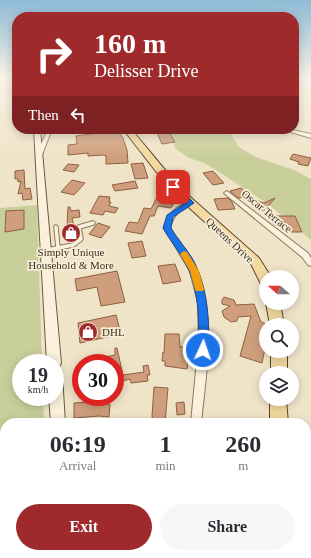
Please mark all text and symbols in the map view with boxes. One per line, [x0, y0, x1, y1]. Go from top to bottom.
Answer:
icon: right [28, 28, 80, 80]
text: 160 m [94, 28, 166, 59]
text: Delisser Drive [94, 61, 198, 81]
icon: left [67, 104, 89, 126]
text: Then [28, 107, 59, 123]
pin [156, 170, 190, 204]
icon: arrive [162, 176, 184, 198]
street label: Oscar Terrace [240, 187, 295, 235]
street label: Queens Drive [204, 215, 256, 265]
shop icon: Simply Unique Household & More [60, 222, 82, 244]
place label: Simply Unique Household & More [28, 246, 114, 271]
north arrow [259, 270, 299, 310]
map controls [259, 270, 299, 406]
button: search [259, 318, 299, 358]
shop icon: DHL [77, 321, 99, 343]
place label: DHL [102, 326, 125, 338]
position arrow [182, 329, 224, 371]
speed limit sign: 30 [72, 354, 124, 406]
text: 19 [28, 364, 48, 386]
button: layers [259, 366, 299, 406]
text: km/h [28, 384, 48, 395]
text: 06:19 [50, 431, 106, 457]
text: 1 [159, 431, 171, 457]
text: 260 [225, 431, 261, 457]
text: Arrival [59, 458, 96, 473]
text: min [155, 458, 176, 473]
text: m [238, 458, 248, 473]
button: Exit [16, 504, 152, 550]
button: Share [160, 504, 295, 550]

